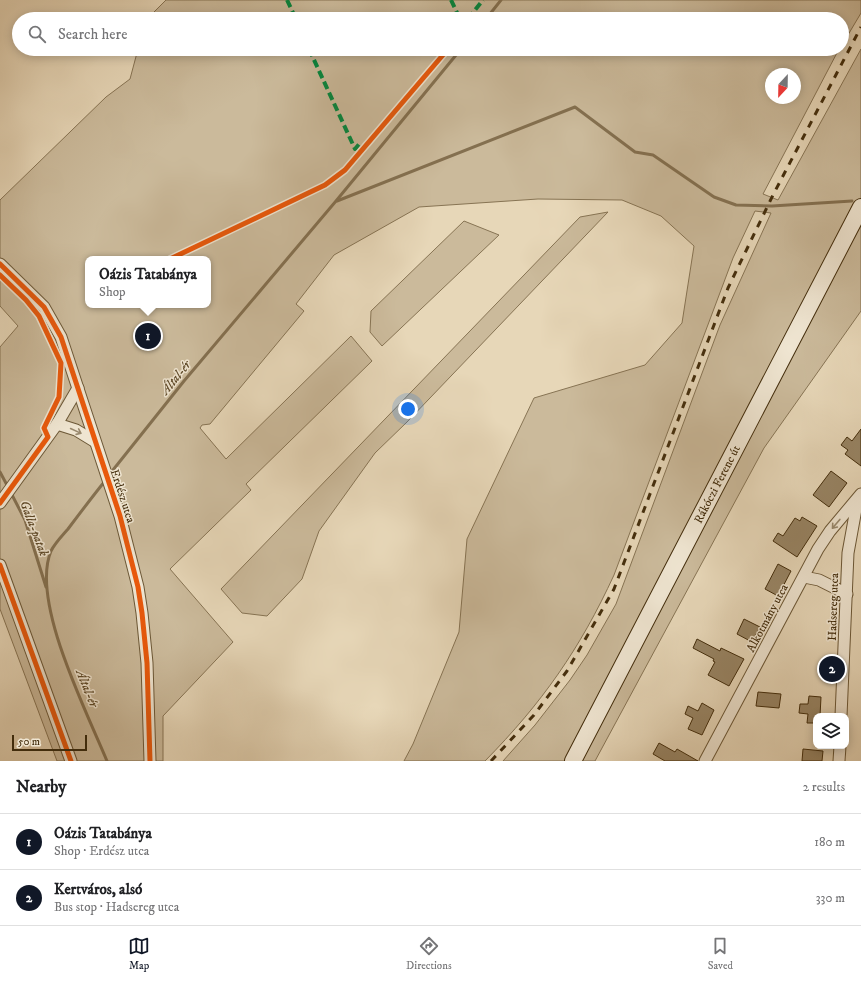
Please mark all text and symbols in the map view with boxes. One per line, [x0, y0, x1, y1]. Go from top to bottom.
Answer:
search box [12, 12, 849, 56]
icon: search [26, 23, 48, 45]
text: Search here [58, 25, 127, 44]
north arrow [765, 68, 801, 104]
popup [85, 256, 211, 308]
text: Oázis Tatabánya [99, 265, 197, 284]
text: Shop [99, 284, 126, 300]
pin: 1 [135, 321, 161, 351]
water label: Által-ér [156, 356, 195, 399]
your location [398, 399, 418, 419]
one-way arrow [70, 428, 82, 435]
street label: Rákóczi Ferenc út [691, 443, 744, 526]
street label: Erdész utca [107, 467, 139, 526]
water label: Galla-patak [16, 498, 52, 559]
one-way arrow [832, 518, 840, 529]
street label: Hadsereg utca [825, 572, 842, 641]
street label: Alkotmány utca [743, 581, 792, 655]
pin: 2 [819, 654, 845, 684]
water label: Által-ér [72, 665, 102, 711]
map controls [813, 713, 849, 749]
button: layers [813, 713, 849, 749]
scale bar [12, 733, 87, 752]
text: 50 m [18, 735, 40, 749]
text: Nearby [16, 776, 66, 798]
text: 2 results [803, 779, 845, 795]
text: Oázis Tatabánya [54, 824, 152, 843]
text: 1 [27, 834, 31, 850]
text: 180 m [814, 834, 845, 850]
text: Shop · Erdész utca [54, 843, 149, 859]
text: Kertváros, alsó [54, 880, 142, 899]
text: 2 [26, 890, 32, 906]
text: 330 m [816, 890, 845, 906]
text: Bus stop · Hadsereg utca [54, 899, 179, 915]
tab: Map [128, 935, 150, 973]
tab: Directions [406, 935, 452, 973]
tab: Saved [708, 935, 733, 973]

